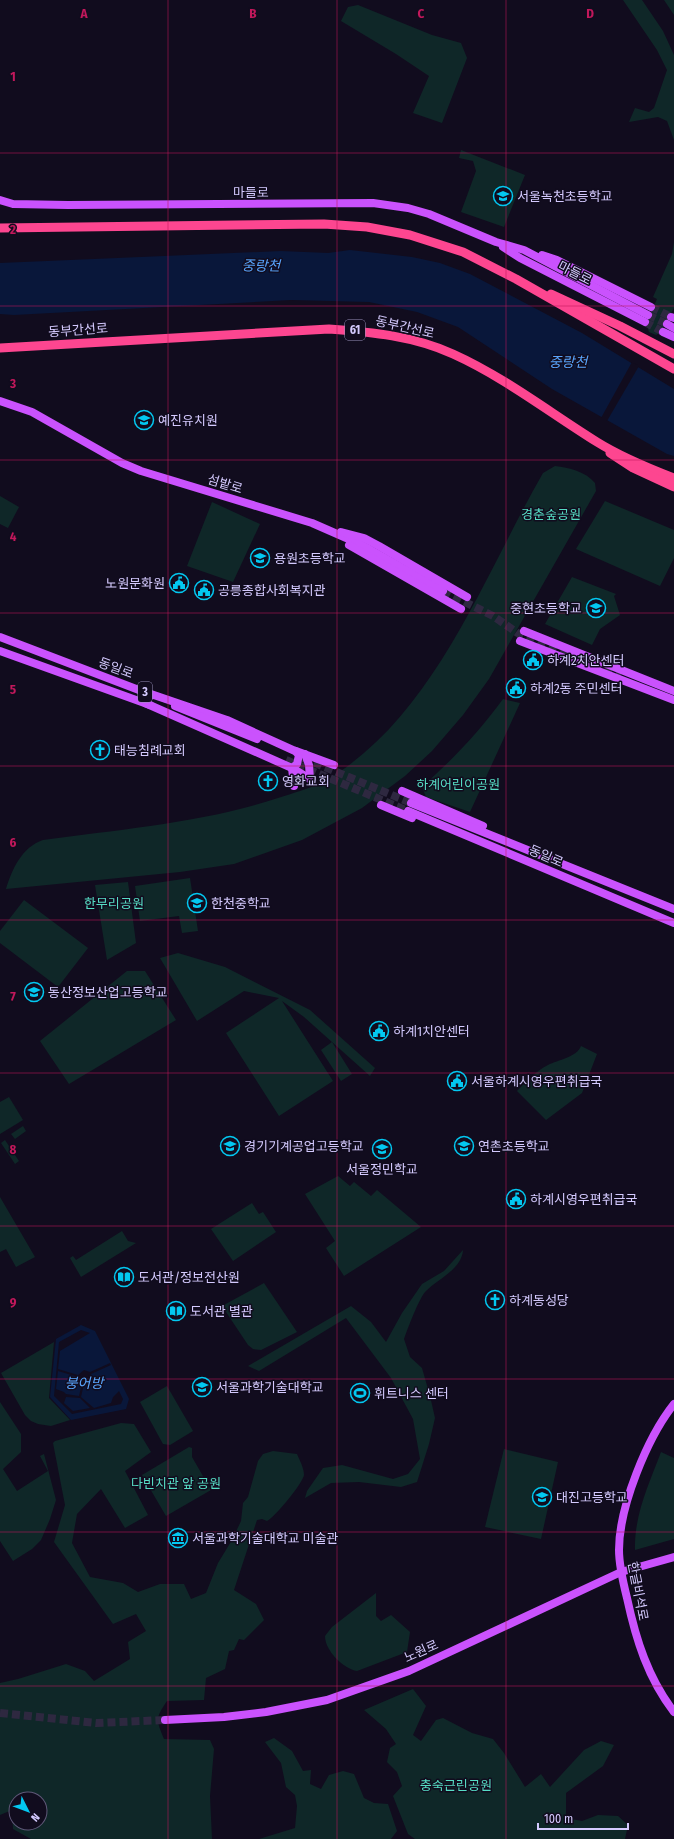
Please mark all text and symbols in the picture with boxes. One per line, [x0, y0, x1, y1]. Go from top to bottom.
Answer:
text: A [79, 6, 88, 21]
text: B [249, 6, 257, 21]
text: C [418, 6, 425, 21]
text: D [586, 6, 594, 21]
text: 1 [10, 69, 16, 84]
street label: 마들로 [233, 185, 269, 200]
school or university icon: 서울녹천초등학교 [492, 185, 514, 207]
place label: 서울녹천초등학교 [517, 189, 613, 204]
text: 2 [9, 222, 16, 237]
water label: 중랑천 [242, 257, 282, 275]
street label: 마들로 [556, 258, 594, 288]
street label: 동부간선로 [374, 313, 436, 341]
street label: 동부간선로 [48, 320, 108, 340]
road number: 61 [345, 320, 365, 340]
water label: 중랑천 [549, 354, 588, 371]
text: 3 [9, 376, 16, 391]
school or university icon: 예진유치원 [133, 409, 155, 431]
place label: 예진유치원 [158, 413, 218, 428]
street label: 섬밭로 [206, 472, 244, 496]
park label: 경춘숲공원 [521, 507, 581, 522]
text: 4 [10, 529, 17, 544]
school or university icon: 용원초등학교 [249, 547, 271, 569]
place label: 용원초등학교 [274, 551, 346, 566]
public building icon: 노원문화원 [168, 572, 190, 594]
place label: 노원문화원 [105, 576, 165, 591]
public building icon: 공릉종합사회복지관 [193, 579, 215, 601]
place label: 공릉종합사회복지관 [218, 583, 326, 598]
school or university icon: 중현초등학교 [585, 597, 607, 619]
place label: 중현초등학교 [510, 601, 582, 616]
public building icon: 하계2치안센터 [522, 649, 544, 671]
place label: 하계2치안센터 [547, 653, 625, 668]
street label: 동일로 [97, 655, 135, 681]
public building icon: 하계2동 주민센터 [505, 677, 527, 699]
place label: 하계2동 주민센터 [530, 681, 623, 696]
text: 5 [10, 682, 16, 697]
road number: 3 [138, 682, 152, 702]
church icon: 태능침례교회 [89, 739, 111, 761]
place label: 태능침례교회 [114, 743, 186, 758]
church icon: 영화교회 [257, 770, 279, 792]
place label: 영화교회 [282, 774, 330, 789]
park label: 하계어린이공원 [416, 777, 500, 792]
text: 6 [10, 835, 17, 850]
street label: 동일로 [527, 842, 565, 870]
school or university icon: 한천중학교 [186, 892, 208, 914]
park label: 한무리공원 [84, 896, 144, 911]
place label: 한천중학교 [211, 896, 271, 911]
school or university icon: 동산정보산업고등학교 [23, 981, 45, 1003]
place label: 동산정보산업고등학교 [48, 985, 168, 1000]
text: 7 [10, 989, 16, 1004]
public building icon: 하계1치안센터 [368, 1020, 390, 1042]
place label: 하계1치안센터 [393, 1024, 470, 1039]
public building icon: 서울하계시영우편취급국 [446, 1070, 468, 1092]
place label: 서울하계시영우편취급국 [471, 1074, 603, 1089]
school or university icon: 경기기계공업고등학교 [219, 1135, 241, 1157]
school or university icon: 연촌초등학교 [453, 1135, 475, 1157]
school or university icon: 서울정민학교 [371, 1138, 393, 1160]
place label: 경기기계공업고등학교 [244, 1139, 364, 1154]
place label: 연촌초등학교 [478, 1139, 550, 1154]
text: 8 [10, 1142, 17, 1157]
place label: 서울정민학교 [346, 1162, 418, 1177]
public building icon: 하계시영우편취급국 [505, 1188, 527, 1210]
place label: 하계시영우편취급국 [530, 1192, 638, 1207]
library icon: 도서관/정보전산원 [113, 1266, 135, 1288]
place label: 도서관/정보전산원 [138, 1270, 240, 1285]
church icon: 하계동성당 [484, 1289, 506, 1311]
place label: 하계동성당 [509, 1293, 569, 1308]
text: 9 [10, 1295, 17, 1310]
library icon: 도서관 별관 [165, 1300, 187, 1322]
place label: 도서관 별관 [190, 1304, 253, 1319]
water label: 붕어방 [65, 1375, 105, 1392]
school or university icon: 서울과학기술대학교 [191, 1376, 213, 1398]
place label: 서울과학기술대학교 [216, 1380, 324, 1395]
sports icon: 휘트니스 센터 [349, 1382, 371, 1404]
place label: 휘트니스 센터 [374, 1386, 449, 1401]
park label: 다빈치관 앞 공원 [131, 1476, 221, 1491]
school or university icon: 대진고등학교 [531, 1486, 553, 1508]
place label: 대진고등학교 [556, 1490, 628, 1505]
museum icon: 서울과학기술대학교 미술관 [167, 1527, 189, 1549]
place label: 서울과학기술대학교 미술관 [192, 1531, 339, 1546]
street label: 한글비석로 [625, 1560, 651, 1622]
street label: 노원로 [402, 1637, 440, 1665]
park label: 충숙근린공원 [420, 1778, 492, 1793]
north arrow [8, 1791, 48, 1831]
scale bar [538, 1805, 628, 1831]
text: N [28, 1811, 42, 1824]
text: 100 m [544, 1812, 573, 1826]

